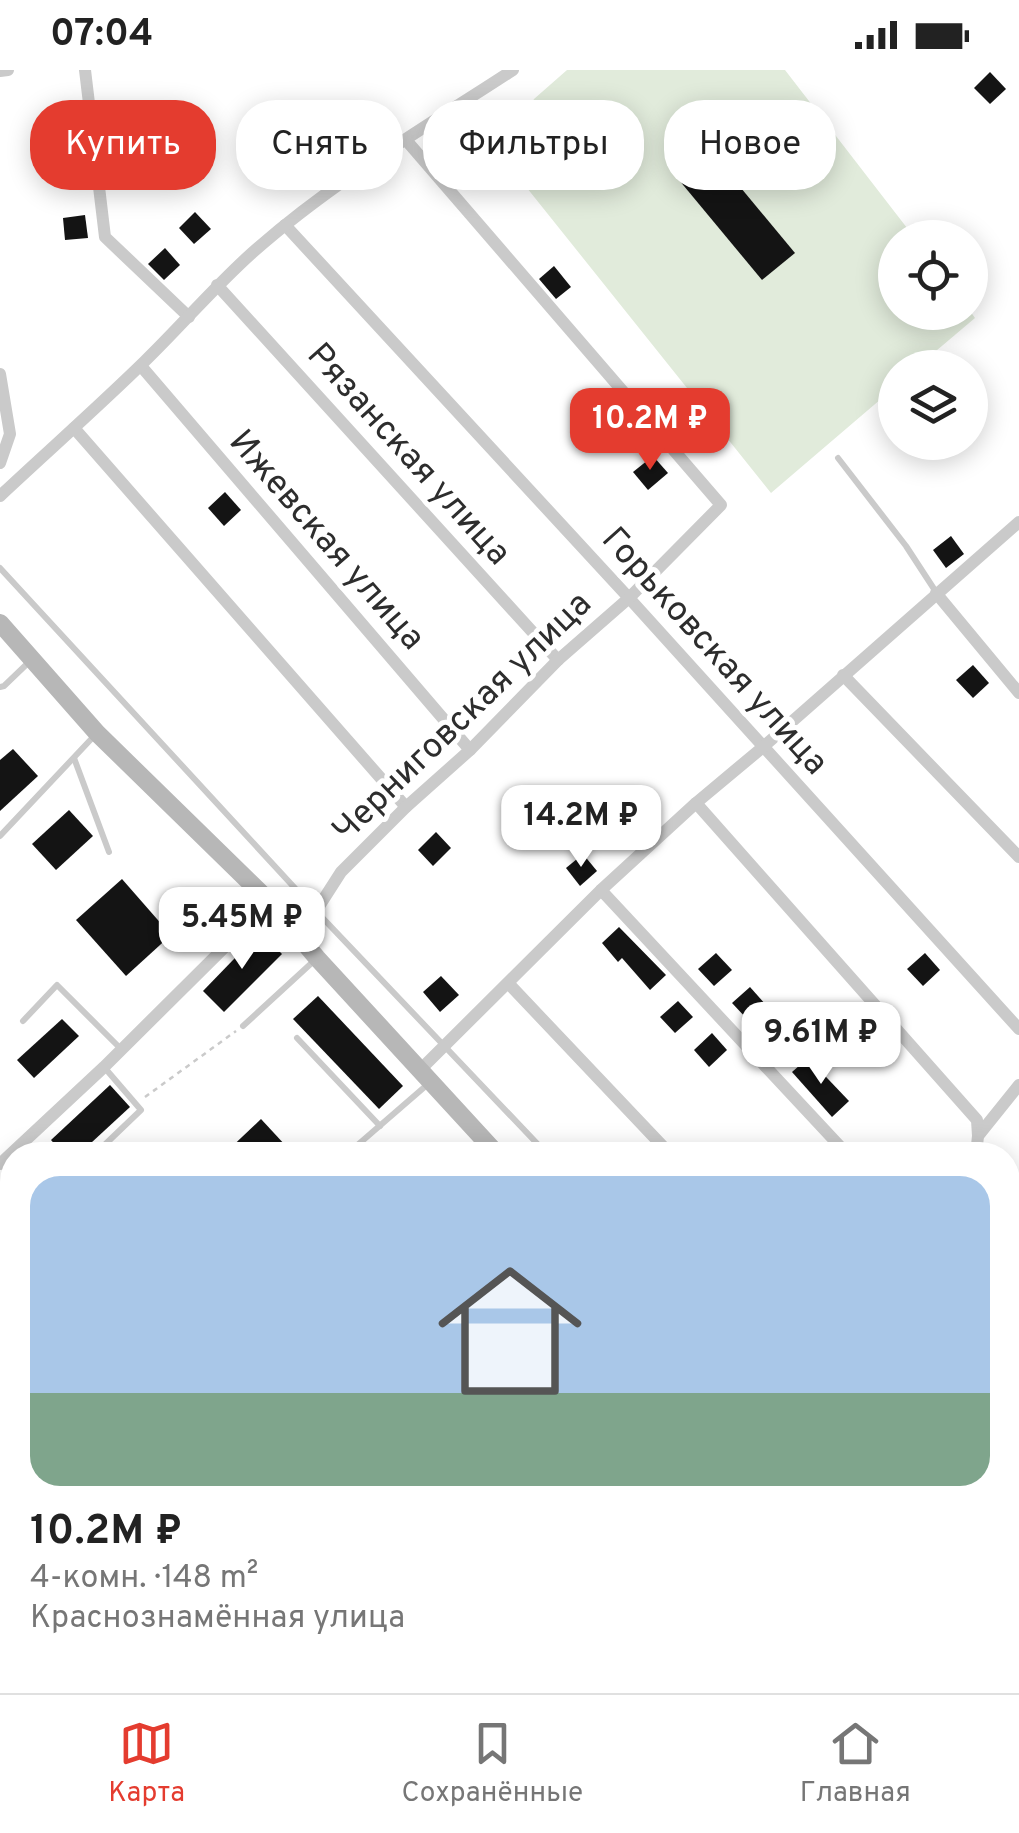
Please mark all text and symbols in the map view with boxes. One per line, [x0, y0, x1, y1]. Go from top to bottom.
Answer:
text: 07:04 [50, 11, 153, 60]
chip: Купить [30, 100, 216, 190]
chip: Снять [236, 100, 403, 190]
chip: Фильтры [423, 100, 644, 190]
chip: Новое [664, 100, 836, 190]
map controls [878, 220, 988, 460]
button: locate [878, 220, 988, 330]
street label: Рязанская улица [296, 335, 519, 575]
button: layers [878, 350, 988, 460]
pin: 10.2M ₽ [558, 388, 742, 473]
text: 10.2M ₽ [592, 400, 708, 440]
street label: Ижевская улица [218, 422, 433, 660]
street label: Горьковская улица [591, 519, 837, 785]
street label: Черниговская улица [324, 583, 602, 853]
pin: 14.2M ₽ [489, 785, 673, 870]
text: 14.2M ₽ [523, 797, 639, 837]
pin: 5.45M ₽ [150, 887, 334, 972]
text: 5.45M ₽ [181, 899, 303, 939]
pin: 9.61M ₽ [729, 1002, 913, 1087]
text: 9.61M ₽ [764, 1014, 878, 1054]
icon: home [420, 1241, 600, 1421]
text: 10.2M ₽ [30, 1506, 182, 1559]
text: 4-комн. · 148 m² [30, 1559, 258, 1599]
text: Краснознамённая улица [30, 1599, 405, 1639]
tab: Карта [108, 1716, 185, 1812]
tab: Сохранённые [402, 1716, 583, 1812]
tab: Главная [800, 1716, 911, 1812]

